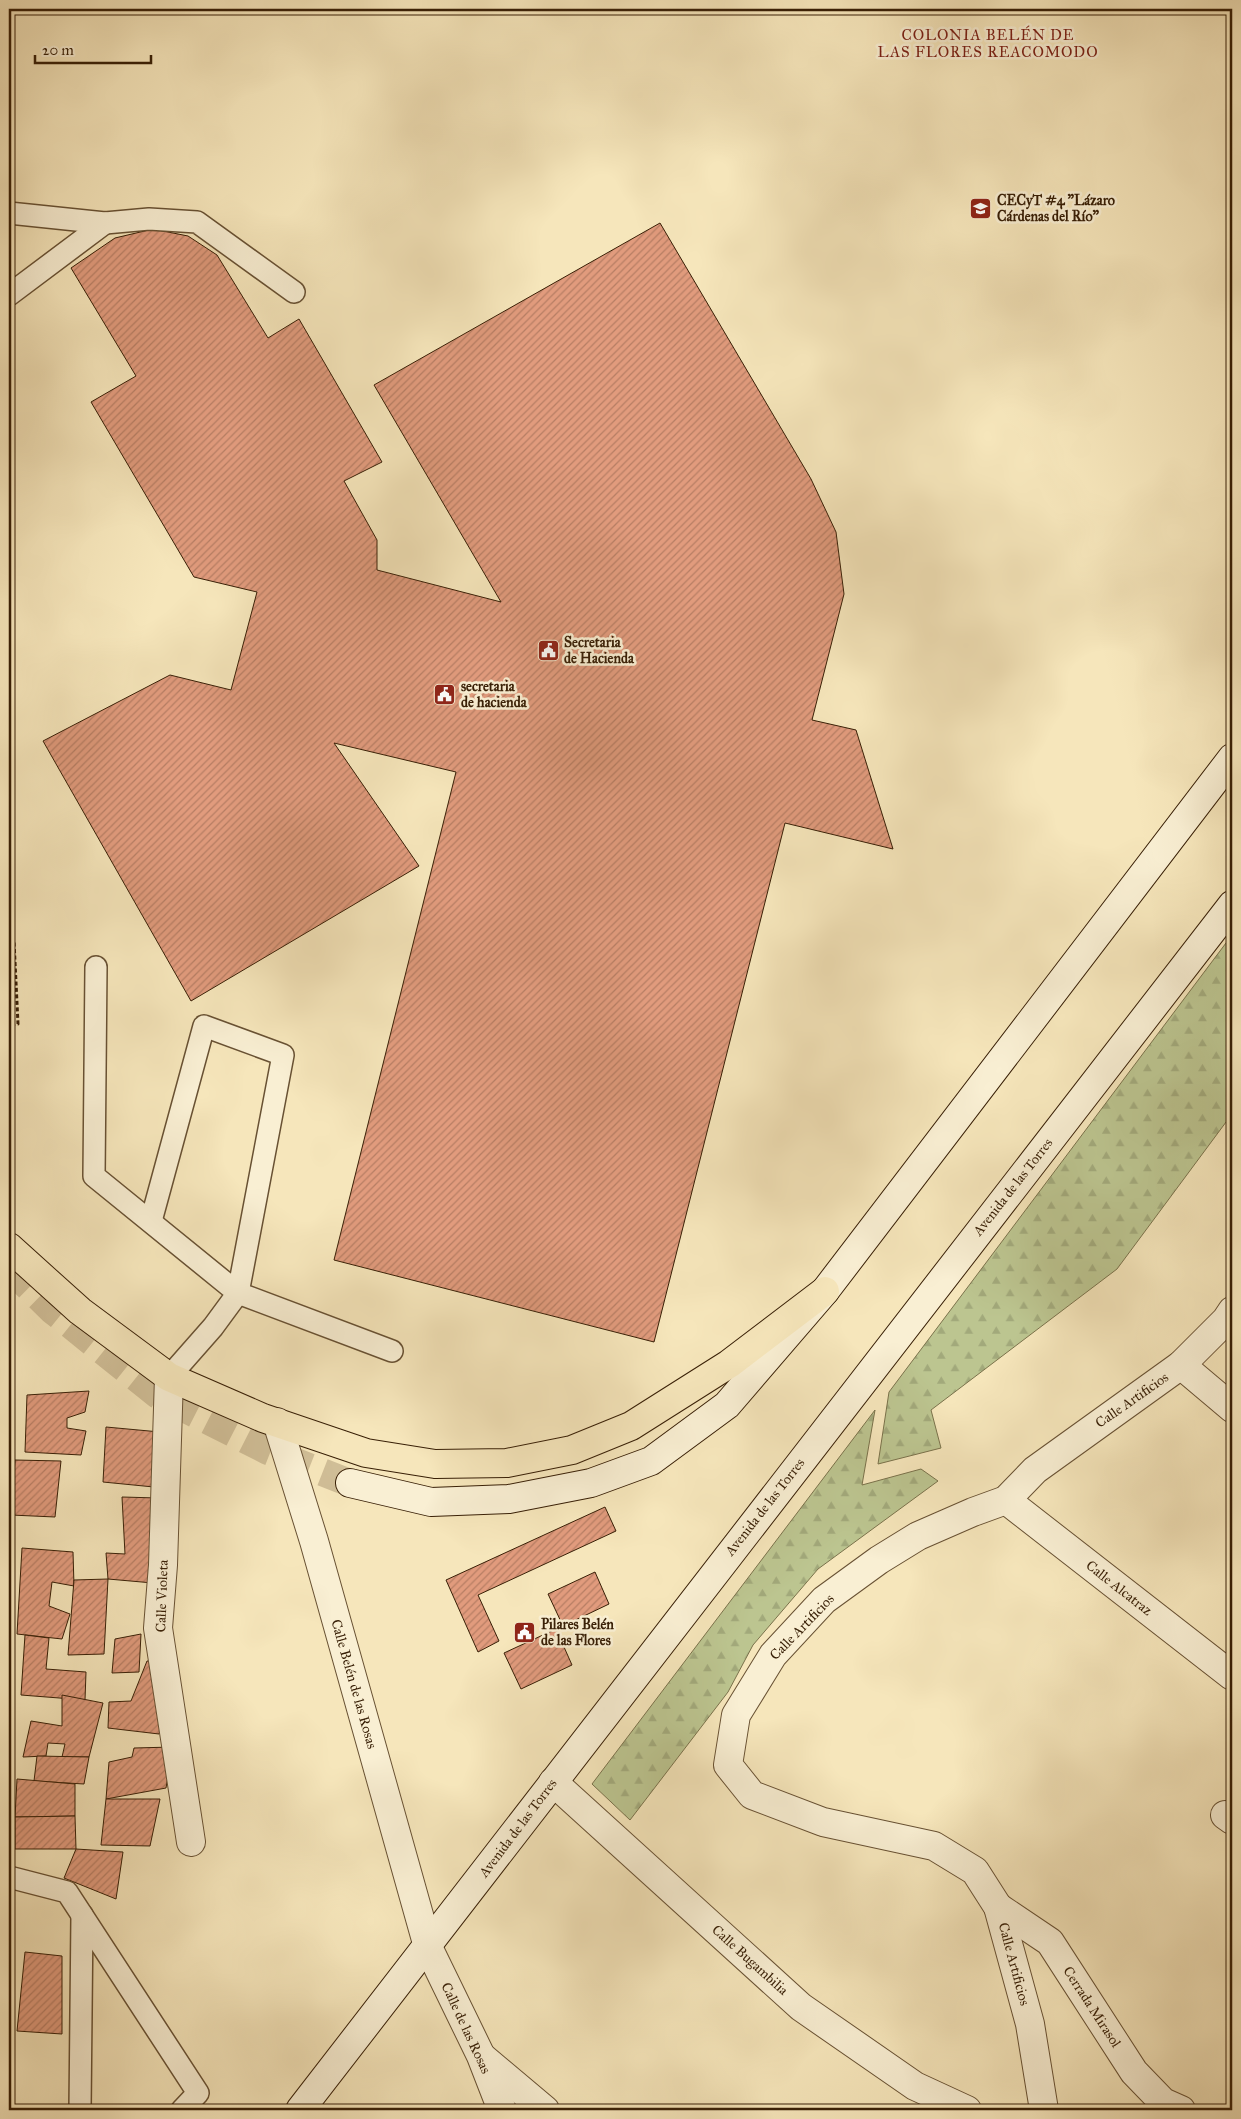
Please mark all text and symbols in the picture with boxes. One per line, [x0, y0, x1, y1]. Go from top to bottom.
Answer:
district label: COLONIA BELÉN DE LAS FLORES REACOMODO [877, 25, 1099, 61]
scale bar [35, 32, 151, 64]
text: 20 m [42, 41, 74, 59]
place label: CECyT #4 "Lázaro Cárdenas del Río" [997, 192, 1115, 225]
school or university icon: CECyT #4 "Lázaro Cárdenas del Río" [969, 196, 993, 220]
place label: Secretaria de Hacienda [564, 634, 635, 667]
public building icon: Secretaria de Hacienda [536, 638, 560, 662]
place label: secretaria de hacienda [461, 678, 528, 711]
public building icon: secretaria de hacienda [433, 682, 457, 706]
street label: Avenida de las Torres [969, 1135, 1056, 1240]
street label: Calle Artificios [1092, 1369, 1172, 1431]
street label: Avenida de las Torres [721, 1455, 808, 1560]
street label: Calle Alcatraz [1082, 1557, 1156, 1619]
street label: Calle Violeta [152, 1559, 172, 1633]
street label: Calle Artificios [766, 1590, 838, 1664]
place label: Pilares Belén de las Flores [541, 1616, 614, 1649]
street label: Calle Belén de las Rosas [327, 1617, 381, 1751]
public building icon: Pilares Belén de las Flores [513, 1620, 537, 1644]
street label: Avenida de las Torres [475, 1775, 561, 1881]
street label: Calle Bugambilia [708, 1921, 792, 1999]
street label: Calle Artificios [995, 1921, 1033, 2007]
street label: Cerrada Mirasol [1059, 1963, 1125, 2051]
street label: Calle de las Rosas [437, 1980, 495, 2076]

